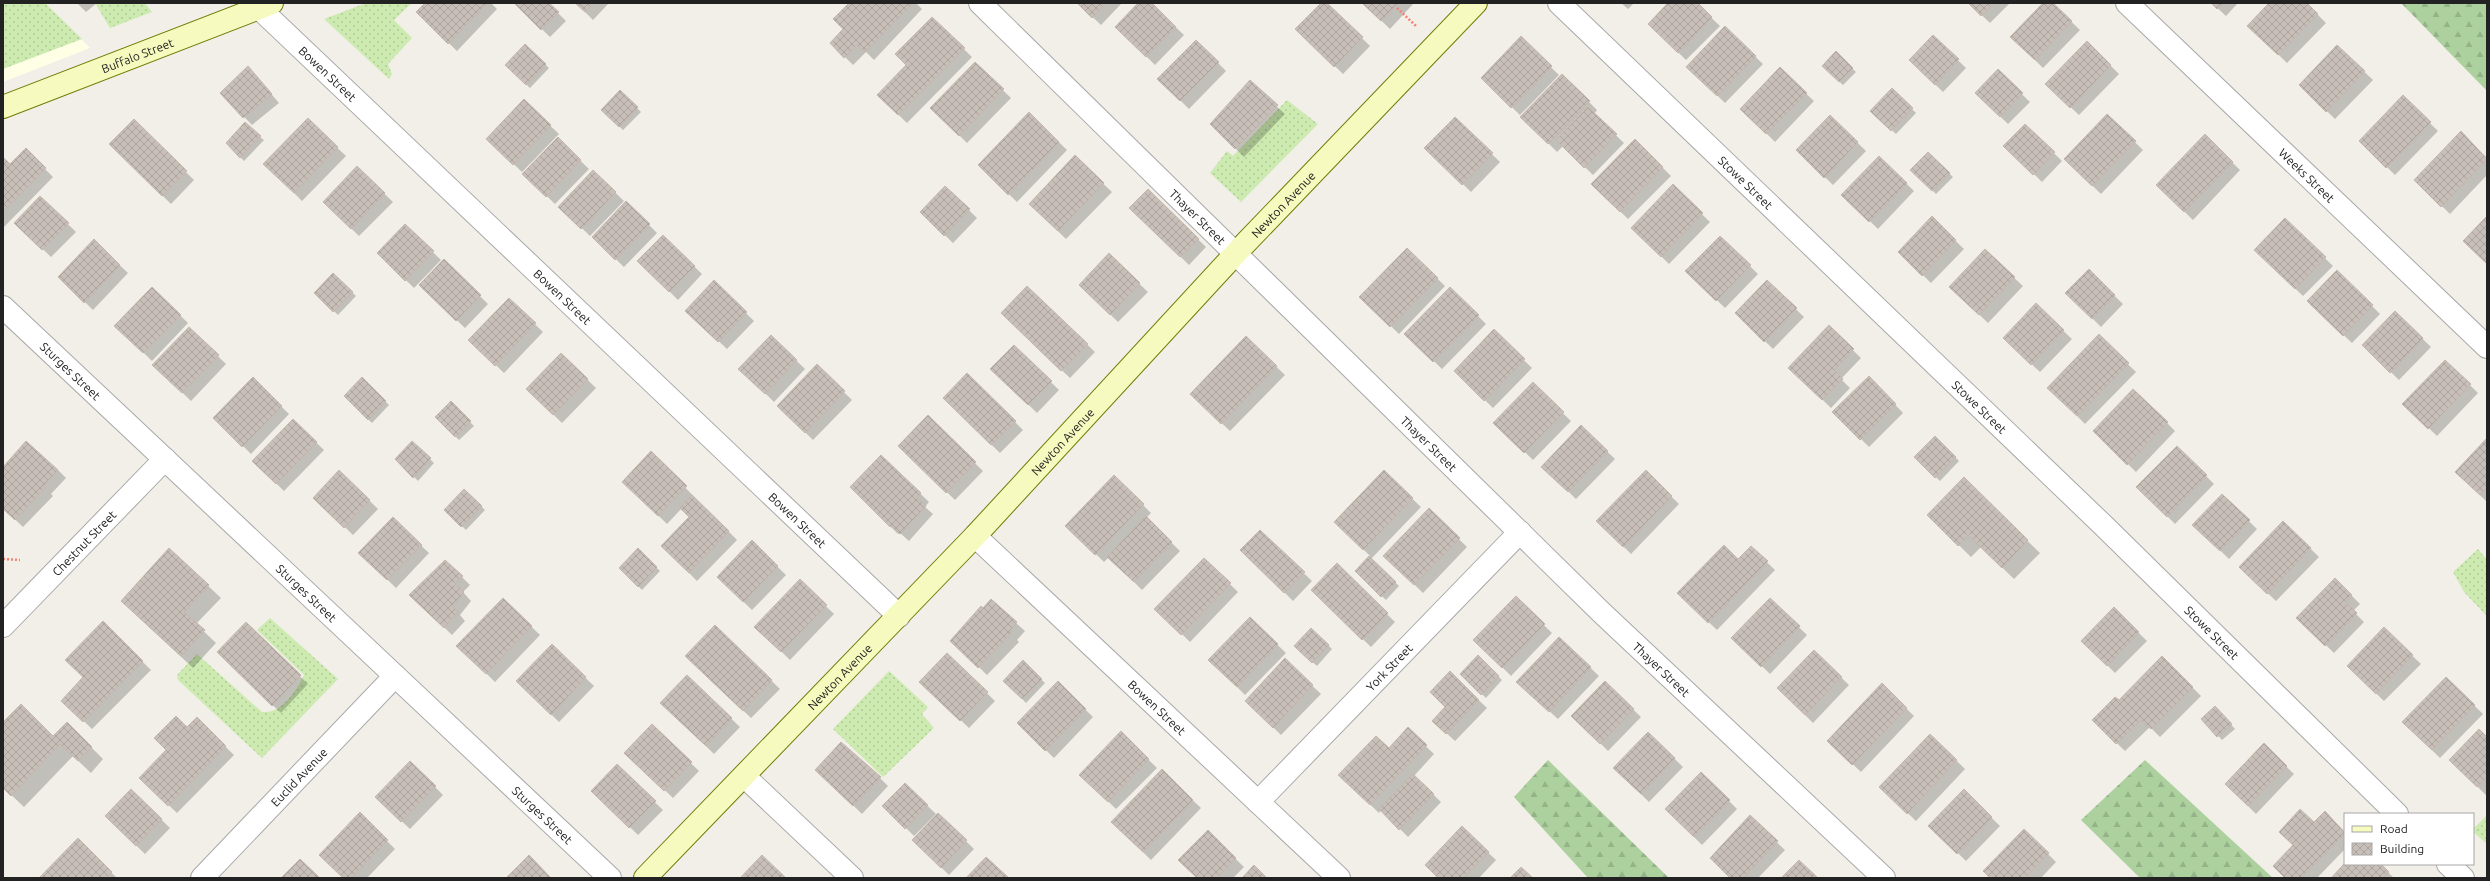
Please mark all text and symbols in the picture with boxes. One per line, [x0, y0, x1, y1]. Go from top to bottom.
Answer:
street label: Buffalo Street [99, 35, 175, 75]
street label: Bowen Street [297, 43, 359, 104]
street label: Weeks Street [2277, 146, 2338, 205]
street label: Stowe Street [1716, 153, 1776, 212]
street label: Newton Avenue [1248, 168, 1318, 240]
street label: Thayer Street [1167, 186, 1229, 247]
street label: Bowen Street [532, 266, 594, 327]
street label: Sturges Street [38, 339, 104, 402]
street label: Stowe Street [1950, 378, 2010, 436]
street label: Newton Avenue [1028, 405, 1096, 477]
street label: Thayer Street [1398, 413, 1460, 474]
street label: Bowen Street [766, 490, 829, 550]
street label: Chestnut Street [49, 507, 118, 578]
street label: Sturges Street [274, 561, 340, 624]
street label: Stowe Street [2183, 603, 2242, 662]
street label: Thayer Street [1631, 639, 1693, 699]
street label: Newton Avenue [805, 641, 874, 712]
street label: York Street [1363, 641, 1415, 693]
street label: Bowen Street [1126, 677, 1189, 737]
street label: Euclid Avenue [268, 745, 329, 809]
street label: Sturges Street [510, 783, 576, 846]
legend [2344, 813, 2474, 865]
text: Road [2380, 822, 2408, 835]
text: Building [2380, 842, 2424, 855]

